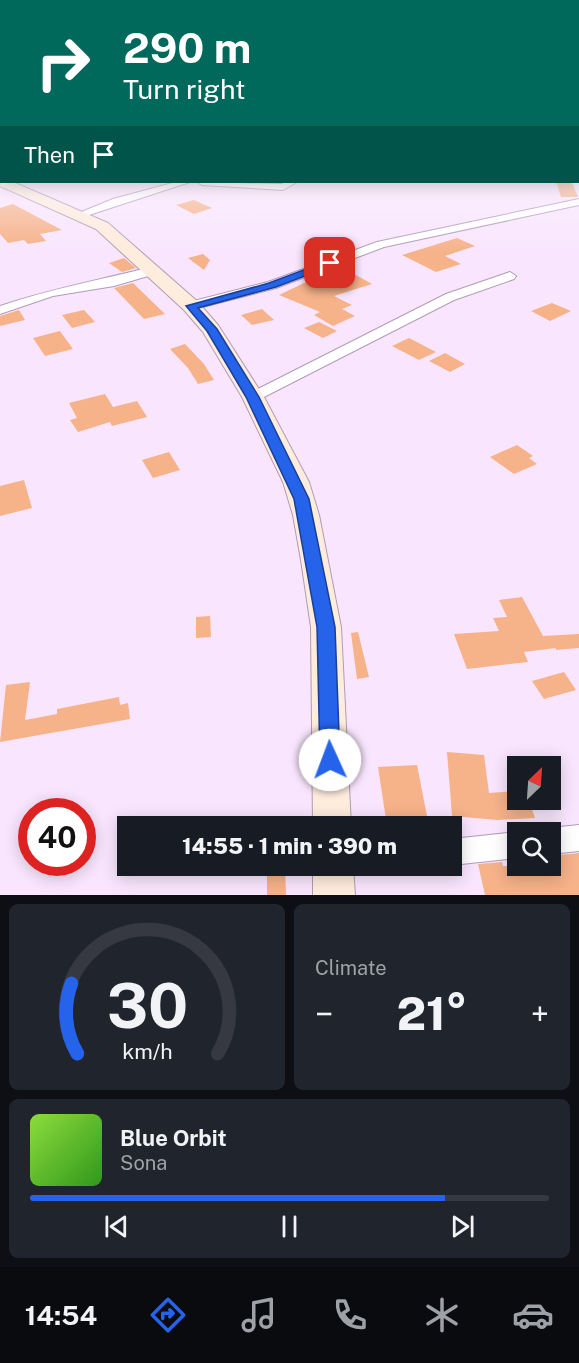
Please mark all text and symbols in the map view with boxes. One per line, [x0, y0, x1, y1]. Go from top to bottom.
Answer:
text: 290 m [123, 23, 251, 72]
icon: right [24, 24, 102, 102]
text: Turn right [123, 73, 246, 105]
icon: arrive [87, 138, 120, 171]
text: Then [24, 142, 75, 168]
pin [304, 237, 355, 288]
icon: arrive [313, 246, 346, 279]
position arrow [298, 728, 362, 792]
north arrow [507, 756, 561, 810]
map controls [507, 756, 561, 876]
speed limit sign: 40 [18, 798, 96, 876]
button: search [507, 822, 561, 876]
text: 14:55 · 1 min · 390 m [182, 833, 397, 859]
text: Climate [315, 956, 387, 980]
text: 30 [106, 969, 188, 1042]
text: 21° [397, 987, 467, 1040]
text: − [315, 995, 333, 1033]
text: + [531, 995, 549, 1033]
text: km/h [122, 1039, 172, 1064]
text: Blue Orbit [120, 1125, 227, 1151]
text: Sona [120, 1151, 167, 1175]
icon: previous [100, 1210, 133, 1243]
icon: pause [273, 1210, 306, 1243]
icon: next [446, 1210, 479, 1243]
icon: directions [147, 1294, 189, 1336]
icon: music [238, 1294, 280, 1336]
icon: phone [329, 1294, 371, 1336]
icon: climate [421, 1294, 463, 1336]
icon: car [512, 1294, 554, 1336]
text: 14:54 [25, 1299, 97, 1331]

